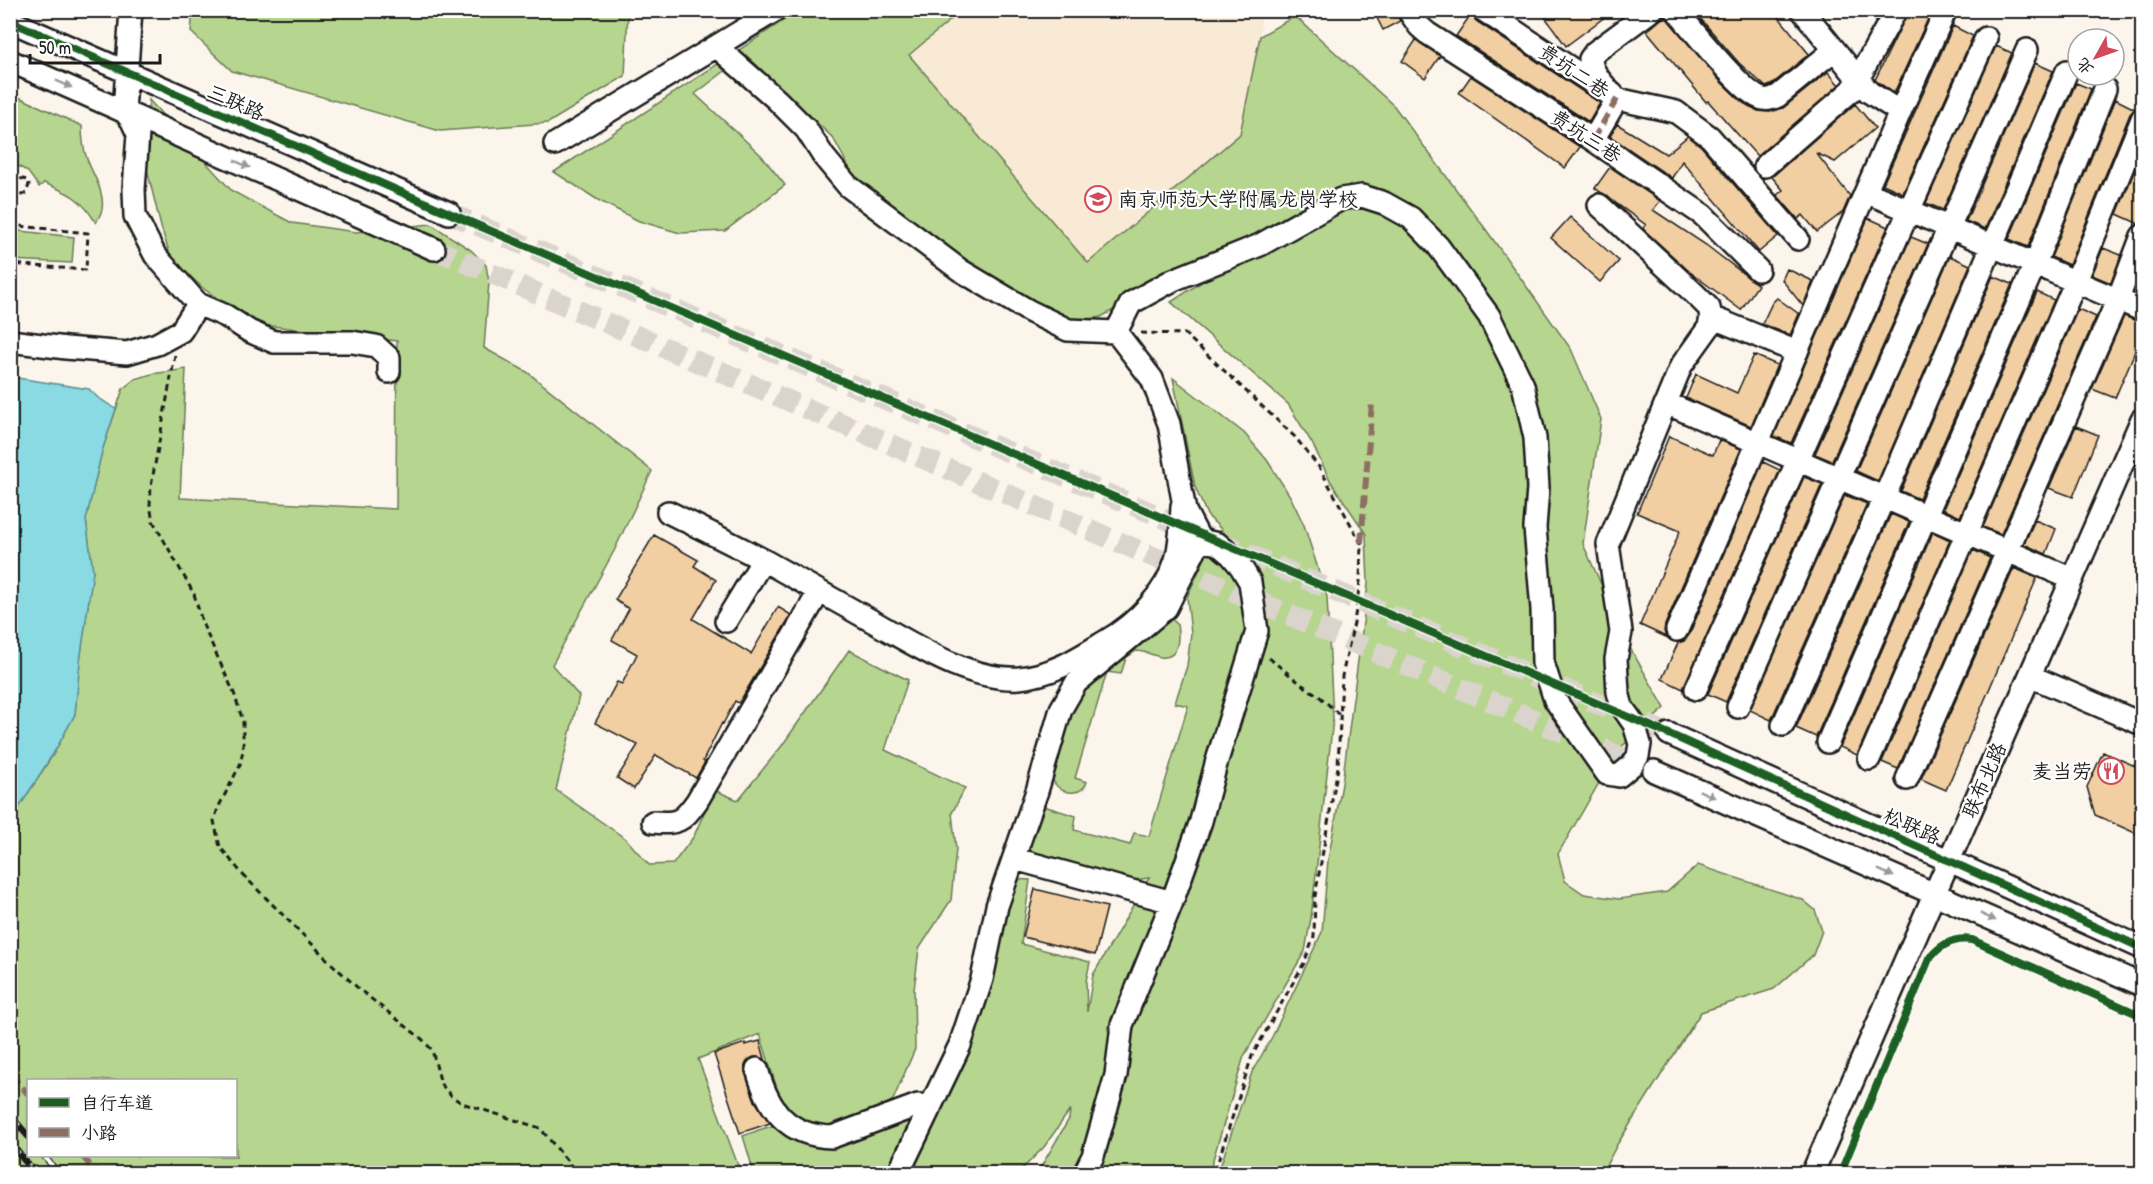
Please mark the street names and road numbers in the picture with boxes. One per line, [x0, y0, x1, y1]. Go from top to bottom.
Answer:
street label: 贵坑二巷 [1534, 37, 1616, 105]
street label: 三联路 [203, 77, 270, 126]
street label: 贵坑三巷 [1545, 102, 1628, 169]
street label: 联布北路 [1955, 737, 2013, 822]
street label: 松联路 [1879, 801, 1946, 850]

